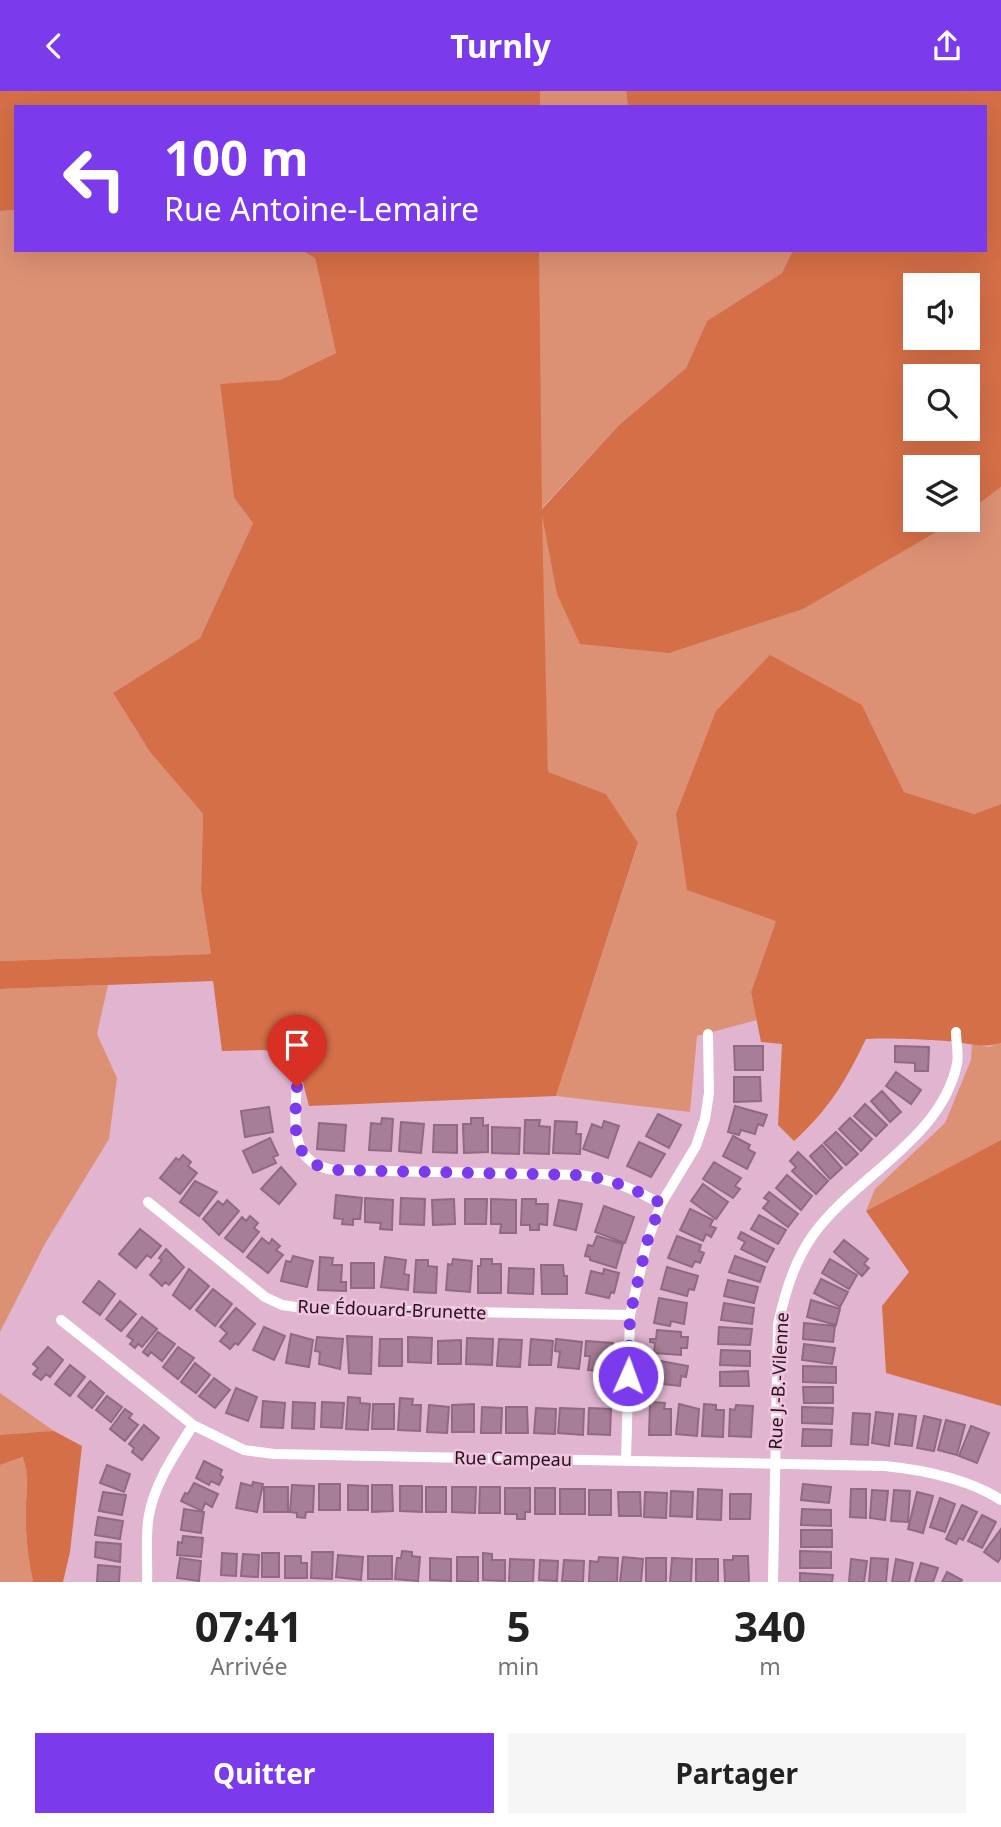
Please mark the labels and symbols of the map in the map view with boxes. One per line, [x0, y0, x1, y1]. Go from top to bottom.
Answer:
pin [267, 1015, 327, 1087]
street label: Rue Édouard-Brunette [297, 1294, 487, 1324]
street label: Rue J.-B.-Vilenne [762, 1312, 794, 1450]
position arrow [591, 1339, 665, 1413]
street label: Rue Campeau [454, 1445, 572, 1471]

